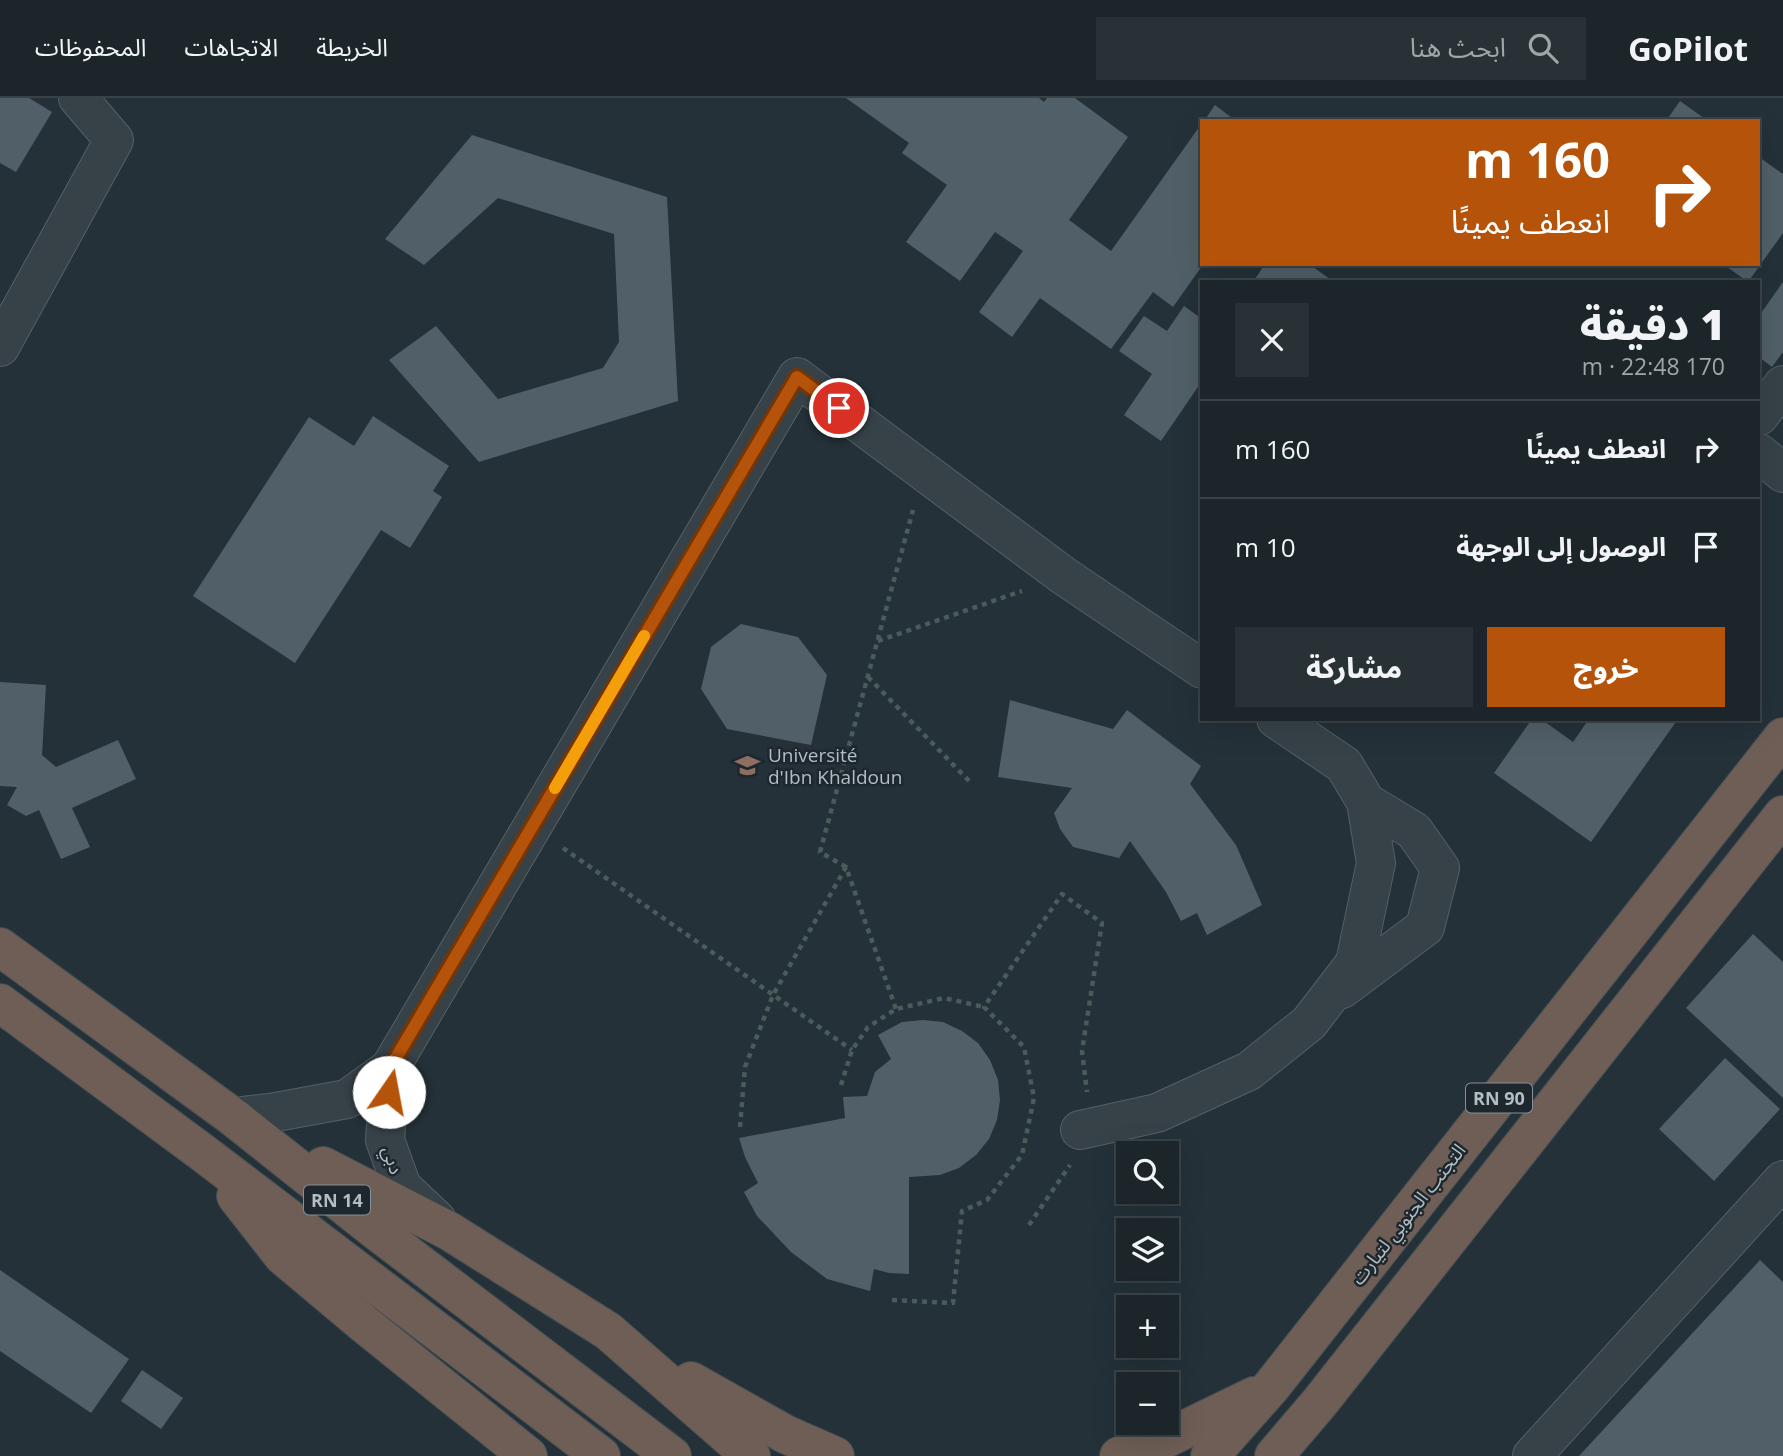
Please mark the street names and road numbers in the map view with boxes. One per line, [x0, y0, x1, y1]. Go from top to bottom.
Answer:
road number: RN 90 [1466, 1084, 1532, 1113]
street label: التجنب الجنوبي لتيارت [1345, 1138, 1473, 1291]
street label: دبي [374, 1143, 410, 1178]
road number: RN 14 [304, 1185, 370, 1214]

